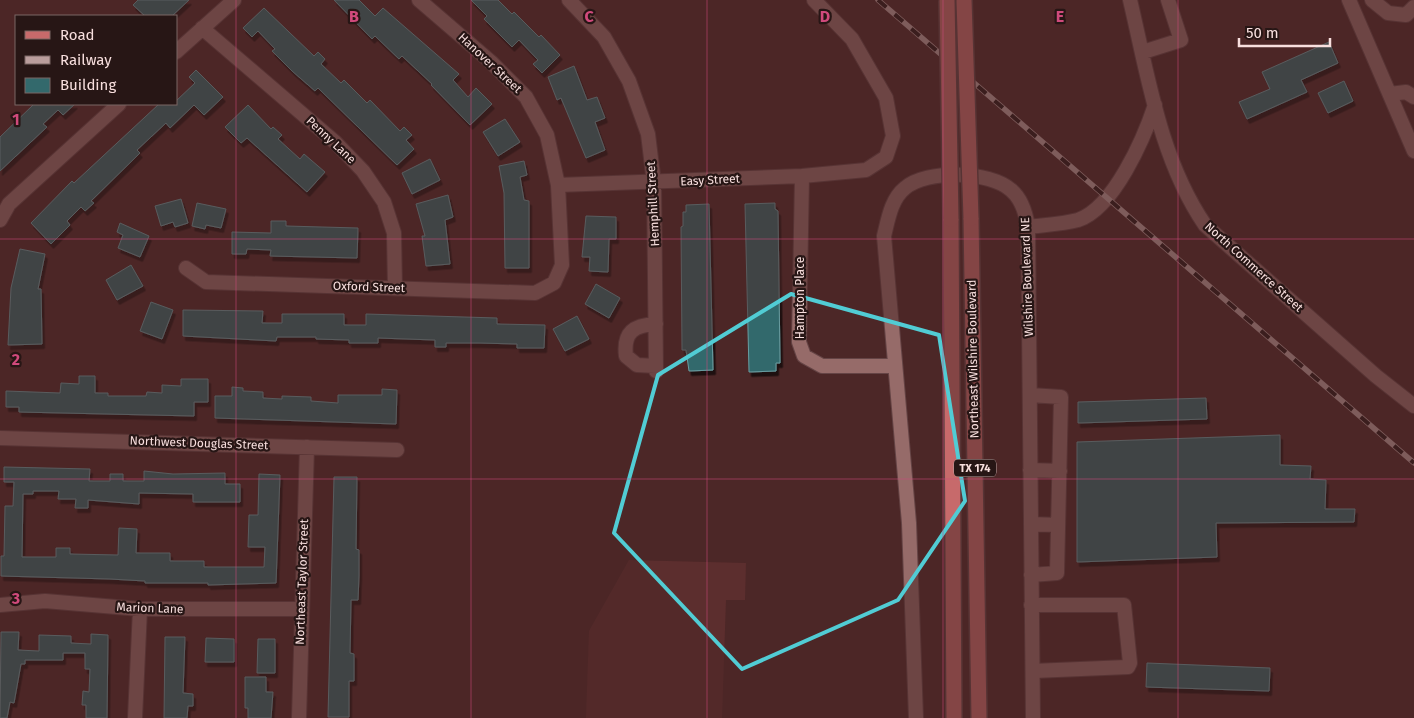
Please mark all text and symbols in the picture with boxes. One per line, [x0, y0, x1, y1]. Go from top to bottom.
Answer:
text: B [349, 7, 359, 26]
text: C [584, 7, 594, 26]
text: D [820, 7, 830, 26]
text: E [1056, 7, 1064, 26]
legend [15, 15, 178, 105]
scale bar [1239, 15, 1330, 47]
text: 50 m [1246, 24, 1279, 42]
text: Road [60, 26, 95, 44]
street label: Hanover Street [455, 30, 525, 96]
text: Railway [60, 51, 112, 69]
text: Building [60, 76, 116, 94]
text: 1 [12, 110, 20, 129]
street label: Penny Lane [303, 114, 359, 166]
street label: Hemphill Street [644, 160, 662, 247]
street label: Easy Street [680, 171, 741, 189]
street label: Wilshire Boulevard NE [1018, 217, 1036, 337]
street label: North Commerce Street [1202, 219, 1306, 315]
street label: Hampton Place [793, 257, 807, 339]
street label: Oxford Street [333, 279, 406, 295]
street label: Northeast Wilshire Boulevard [965, 279, 981, 439]
text: 2 [12, 350, 20, 369]
street label: Northwest Douglas Street [129, 434, 269, 452]
road number: TX 174 [954, 459, 996, 476]
street label: Northeast Taylor Street [293, 518, 311, 645]
text: 3 [11, 589, 20, 608]
street label: Marion Lane [116, 600, 184, 616]

